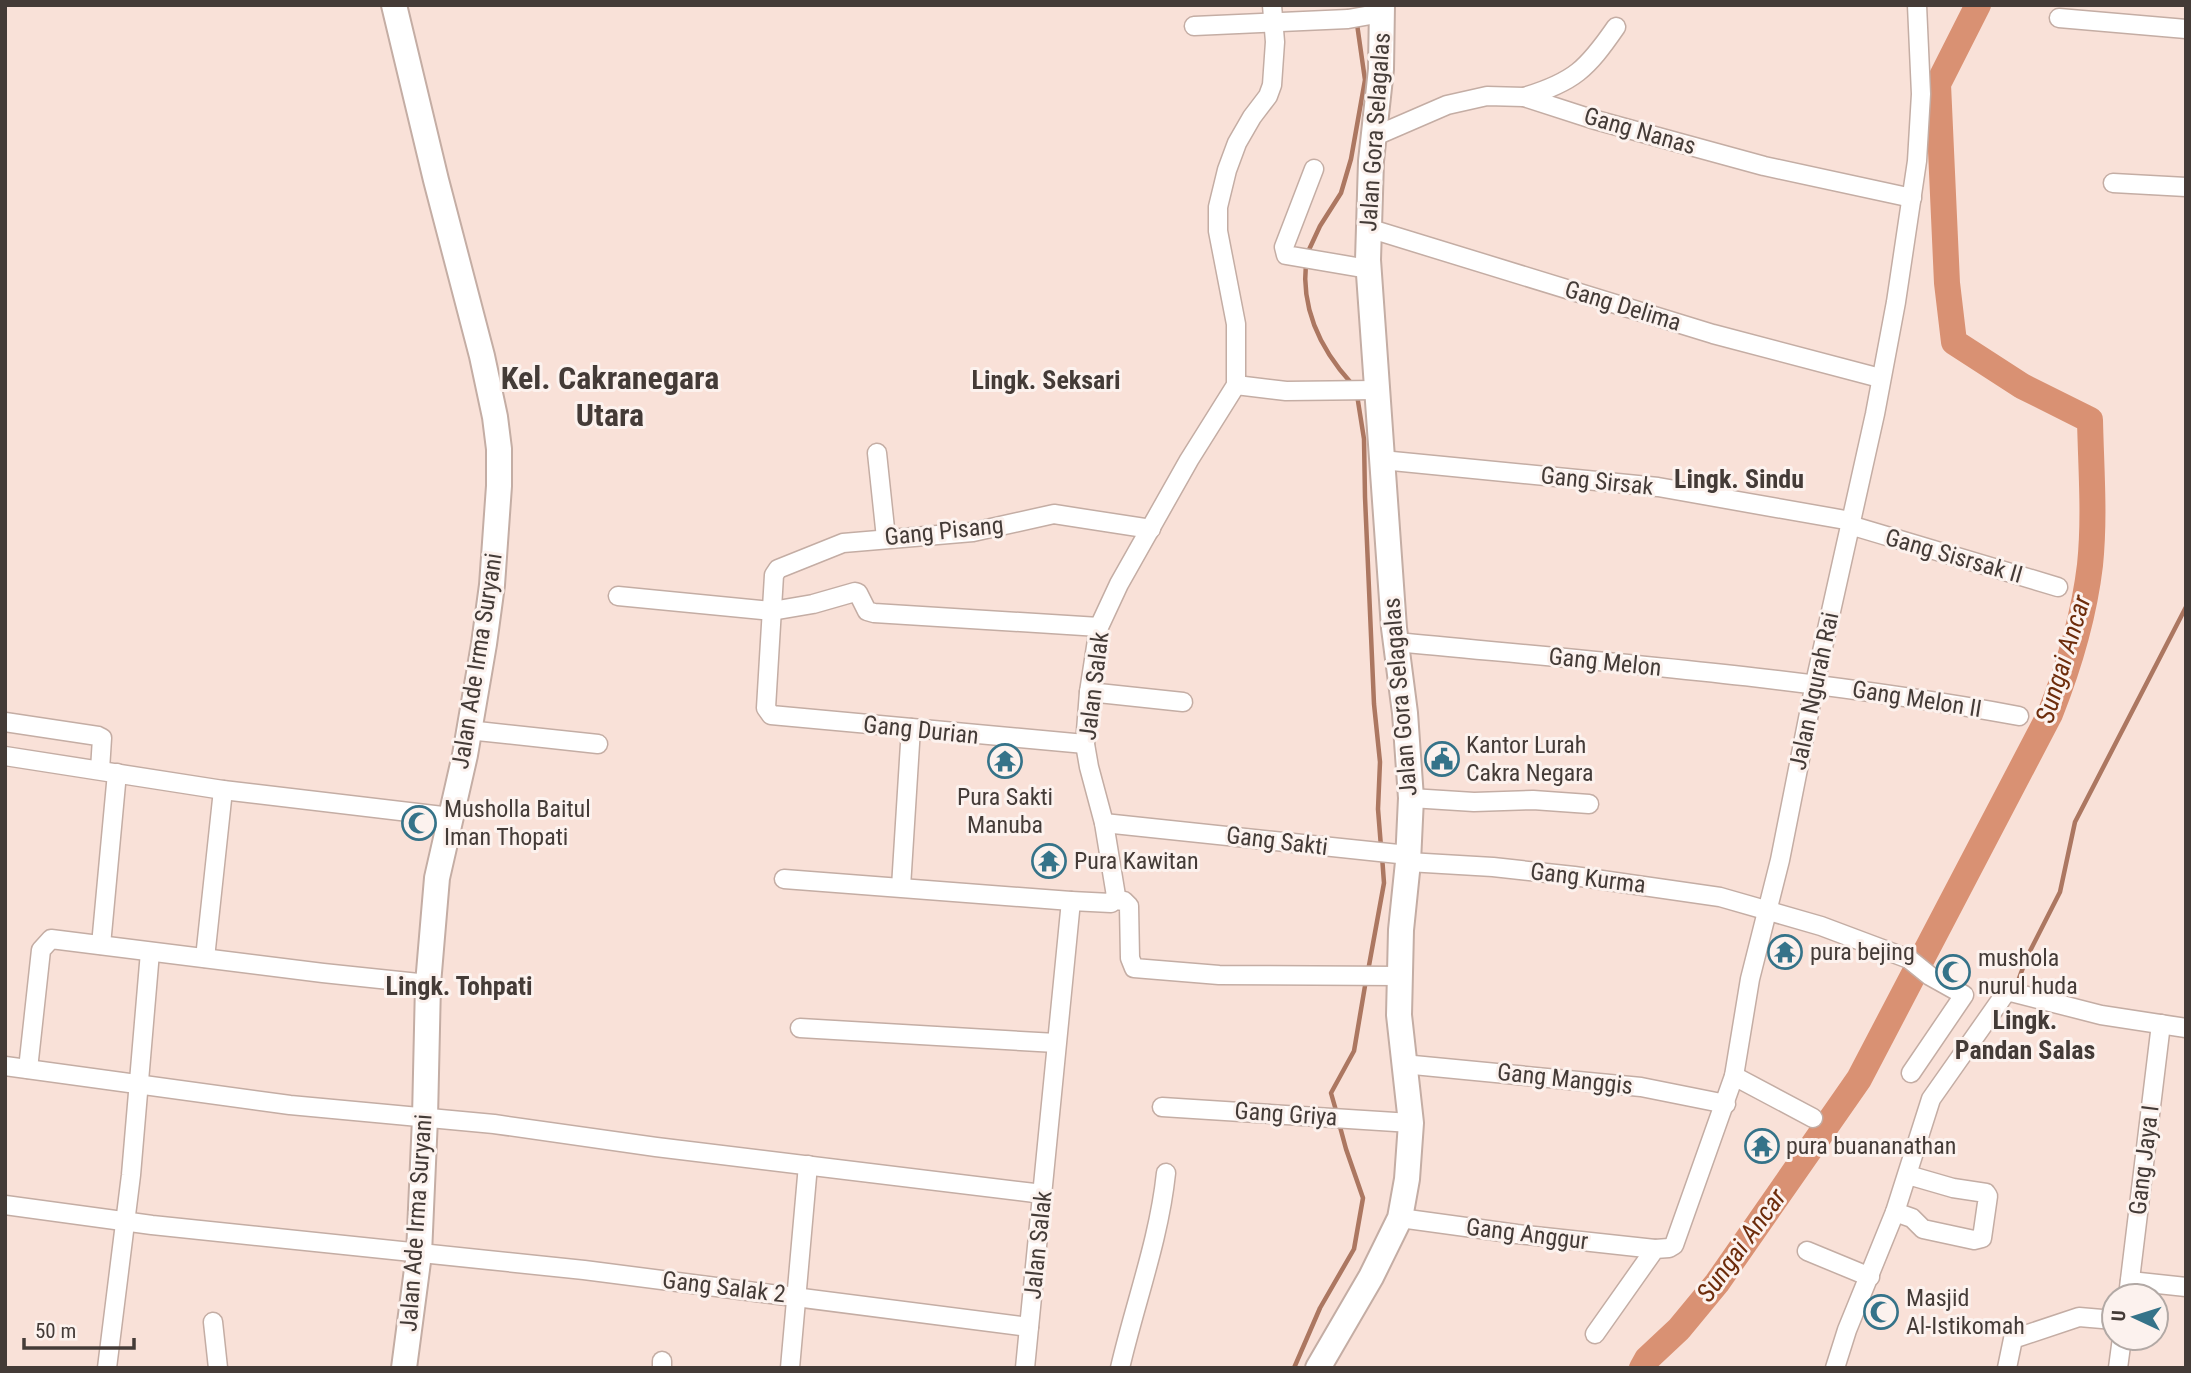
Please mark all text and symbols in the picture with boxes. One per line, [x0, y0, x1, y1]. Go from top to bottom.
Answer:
street label: Jalan Gora Selagalas [1354, 32, 1396, 232]
street label: Gang Nanas [1581, 102, 1699, 160]
street label: Gang Delima [1561, 275, 1685, 337]
district label: Kel. Cakranegara Utara [501, 359, 719, 434]
district label: Lingk. Seksari [972, 365, 1120, 395]
street label: Gang Sirsak [1539, 461, 1655, 501]
district label: Lingk. Sindu [1674, 464, 1804, 494]
street label: Gang Pisang [883, 511, 1005, 551]
street label: Gang Sisrsak II [1882, 523, 2026, 589]
street label: Jalan Ade Irma Suryani [446, 551, 508, 771]
water label: Sungai Ancar [2029, 590, 2097, 726]
street label: Jalan Gora Selagalas [1377, 597, 1423, 797]
street label: Jalan Ngurah Rai [1784, 609, 1844, 773]
street label: Jalan Salak [1073, 630, 1115, 742]
street label: Gang Melon [1547, 642, 1663, 682]
street label: Gang Melon II [1850, 675, 1984, 723]
street label: Gang Durian [862, 710, 980, 750]
place label: Kantor Lurah Cakra Negara [1466, 731, 1594, 787]
public building icon: Kantor Lurah Cakra Negara [1423, 740, 1461, 778]
temple icon: Pura Sakti Manuba [986, 742, 1024, 780]
place label: Pura Sakti Manuba [957, 783, 1053, 839]
place label: Musholla Baitul Iman Thopati [444, 795, 591, 851]
mosque icon: Musholla Baitul Iman Thopati [400, 804, 438, 842]
street label: Gang Sakti [1225, 821, 1329, 861]
temple icon: Pura Kawitan [1030, 842, 1068, 880]
place label: Pura Kawitan [1074, 847, 1199, 875]
street label: Gang Kurma [1529, 857, 1647, 899]
temple icon: pura bejing [1766, 933, 1804, 971]
place label: pura bejing [1810, 938, 1915, 966]
place label: mushola nurul huda [1978, 944, 2078, 1000]
mosque icon: mushola nurul huda [1934, 953, 1972, 991]
district label: Lingk. Tohpati [386, 971, 532, 1001]
district label: Lingk. Pandan Salas [1955, 1005, 2095, 1065]
street label: Gang Manggis [1496, 1058, 1634, 1100]
street label: Gang Griya [1234, 1096, 1338, 1132]
street label: Gang Jaya I [2123, 1104, 2165, 1216]
street label: Jalan Ade Irma Suryani [394, 1113, 438, 1333]
temple icon: pura buananathan [1743, 1127, 1781, 1165]
place label: pura buananathan [1786, 1132, 1956, 1160]
water label: Sungai Ancar [1690, 1182, 1793, 1307]
street label: Jalan Salak [1018, 1189, 1058, 1301]
street label: Gang Anggur [1464, 1213, 1590, 1255]
street label: Gang Salak 2 [661, 1266, 787, 1308]
north arrow [2100, 1282, 2170, 1352]
place label: Masjid Al-Istikomah [1906, 1284, 2025, 1340]
mosque icon: Masjid Al-Istikomah [1862, 1293, 1900, 1331]
scale bar [24, 1306, 135, 1350]
text: U [2107, 1310, 2130, 1322]
text: 50 m [35, 1319, 76, 1343]

